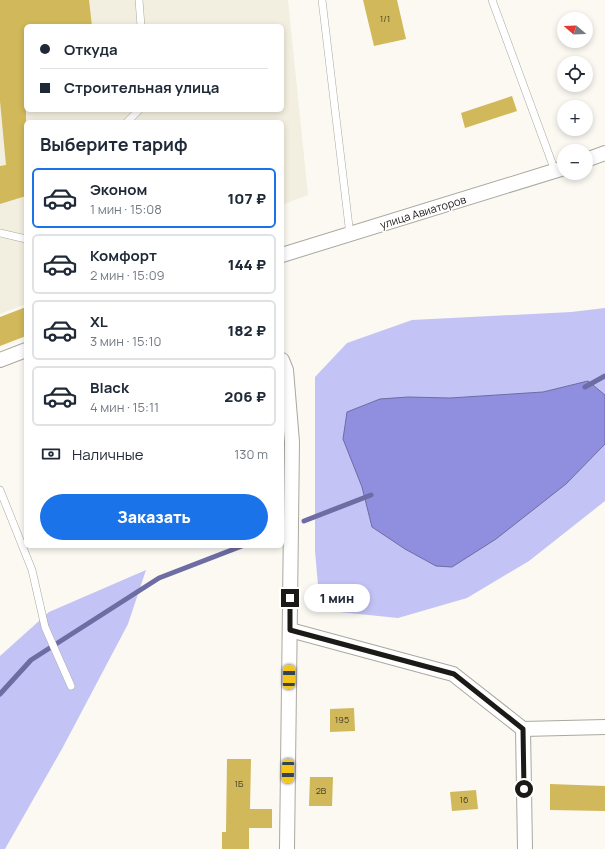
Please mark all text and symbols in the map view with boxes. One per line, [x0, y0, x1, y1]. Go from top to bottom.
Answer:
house number: 1/1 [380, 12, 390, 25]
north arrow [557, 12, 593, 48]
map controls [557, 12, 593, 180]
text: Откуда [64, 39, 118, 60]
button: locate [557, 56, 593, 92]
text: Строительная улица [64, 77, 220, 98]
button: + [557, 100, 593, 136]
text: Выберите тариф [40, 132, 188, 156]
button: − [557, 144, 593, 180]
text: Эконом [90, 179, 147, 200]
icon: car [42, 180, 78, 216]
text: 107 ₽ [228, 188, 266, 209]
street label: улица Авиаторов [378, 191, 468, 232]
text: 1 мин · 15:08 [90, 200, 162, 218]
text: Комфорт [90, 245, 157, 266]
icon: car [42, 246, 78, 282]
text: 144 ₽ [228, 254, 266, 275]
text: 2 мин · 15:09 [90, 266, 165, 284]
text: XL [90, 311, 108, 332]
icon: car [42, 312, 78, 348]
text: 182 ₽ [227, 320, 266, 341]
text: 3 мин · 15:10 [90, 332, 161, 350]
text: Black [90, 377, 129, 398]
icon: car [42, 378, 78, 414]
text: 206 ₽ [224, 386, 266, 407]
text: 4 мин · 15:11 [90, 398, 159, 416]
icon: cash [40, 443, 62, 465]
text: Наличные [72, 444, 144, 465]
text: 130 m [234, 445, 268, 463]
button: Заказать [40, 494, 268, 540]
callout: 1 мин [304, 584, 370, 612]
route end [281, 589, 299, 607]
text: 1 мин [320, 589, 354, 607]
car [283, 665, 295, 689]
house number: 195 [335, 713, 349, 726]
car [282, 759, 294, 783]
house number: 1Б [235, 777, 244, 790]
route start [515, 780, 533, 798]
house number: 2В [316, 784, 327, 797]
house number: 16 [459, 793, 469, 806]

